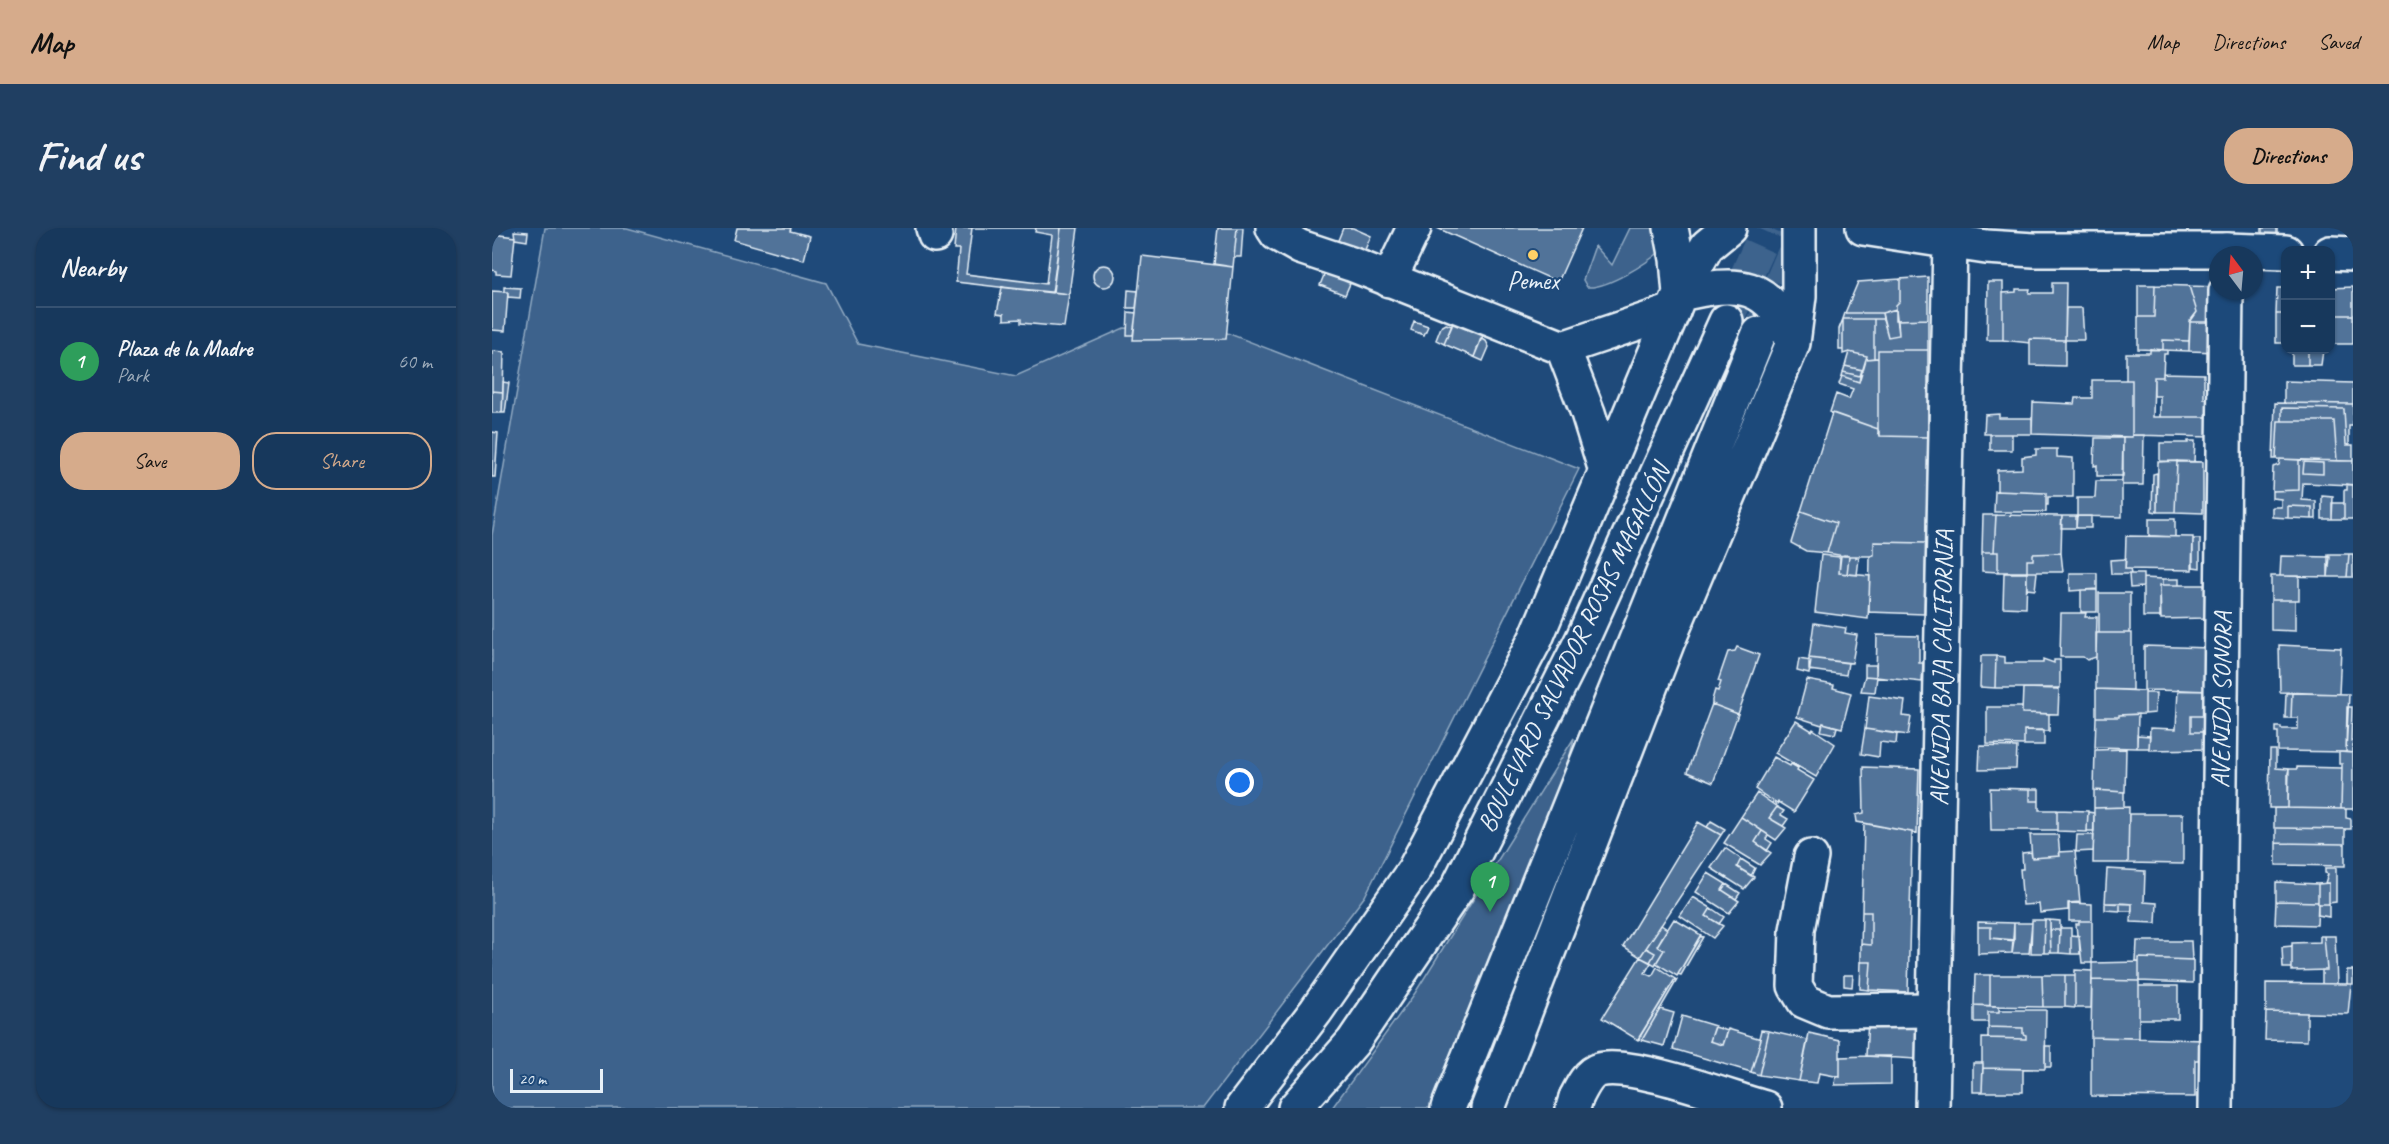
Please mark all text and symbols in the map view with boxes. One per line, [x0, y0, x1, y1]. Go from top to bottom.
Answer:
text: Map [30, 25, 73, 60]
text: Map [2147, 29, 2179, 55]
text: Directions [2212, 29, 2285, 55]
text: Saved [2318, 29, 2359, 55]
button: Directions [2224, 128, 2353, 184]
text: Find us [36, 130, 141, 183]
north arrow [2209, 246, 2263, 300]
map controls [2281, 246, 2335, 354]
button: + [2281, 246, 2335, 300]
marker: Pemex [1526, 248, 1540, 262]
text: Nearby [60, 251, 125, 284]
place label: Pemex [1507, 264, 1561, 297]
button: − [2281, 300, 2335, 354]
text: Plaza de la Madre [117, 335, 252, 363]
text: 1 [75, 349, 84, 374]
text: 60 m [398, 349, 432, 374]
text: Park [117, 363, 149, 388]
button: Save [60, 432, 240, 490]
button: Share [252, 432, 432, 490]
street label: BOULEVARD SALVADOR ROSAS MAGALLÓN [1470, 455, 1679, 838]
street label: AVENIDA BAJA CALIFORNIA [1923, 529, 1960, 806]
street label: AVENIDA SONORA [2203, 610, 2240, 788]
your location [1225, 768, 1254, 797]
pin: 1 [1470, 862, 1510, 912]
scale bar [510, 1066, 603, 1094]
text: 20 m [519, 1069, 546, 1089]

